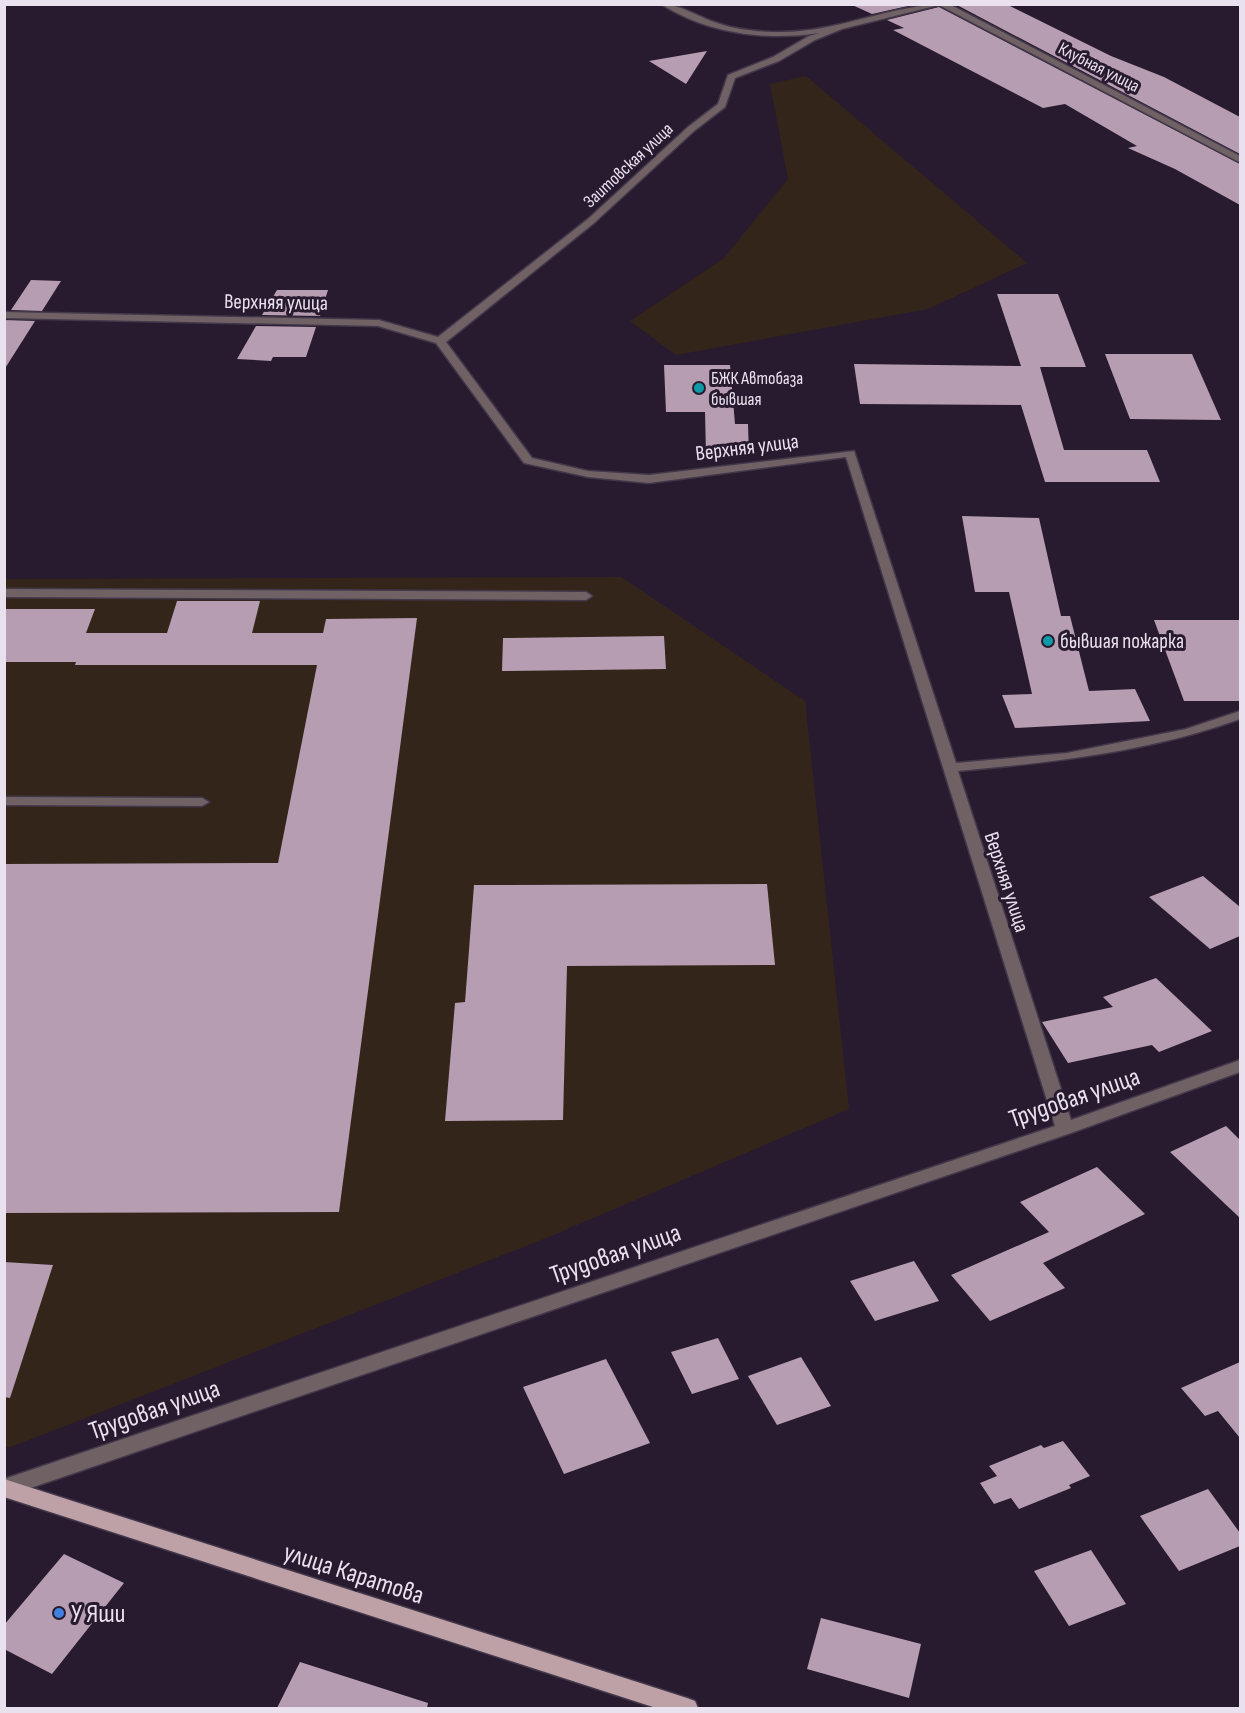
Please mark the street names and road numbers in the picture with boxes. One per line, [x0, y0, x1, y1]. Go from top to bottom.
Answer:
street label: Клубная улица [1055, 38, 1143, 97]
street label: Заитовская улица [579, 119, 678, 212]
street label: Верхняя улица [224, 289, 328, 316]
street label: Верхняя улица [694, 429, 800, 466]
street label: Верхняя улица [979, 829, 1034, 935]
street label: Трудовая улица [1005, 1062, 1144, 1135]
street label: Трудовая улица [546, 1218, 685, 1291]
street label: Трудовая улица [85, 1374, 224, 1447]
street label: улица Каратова [280, 1537, 428, 1612]

